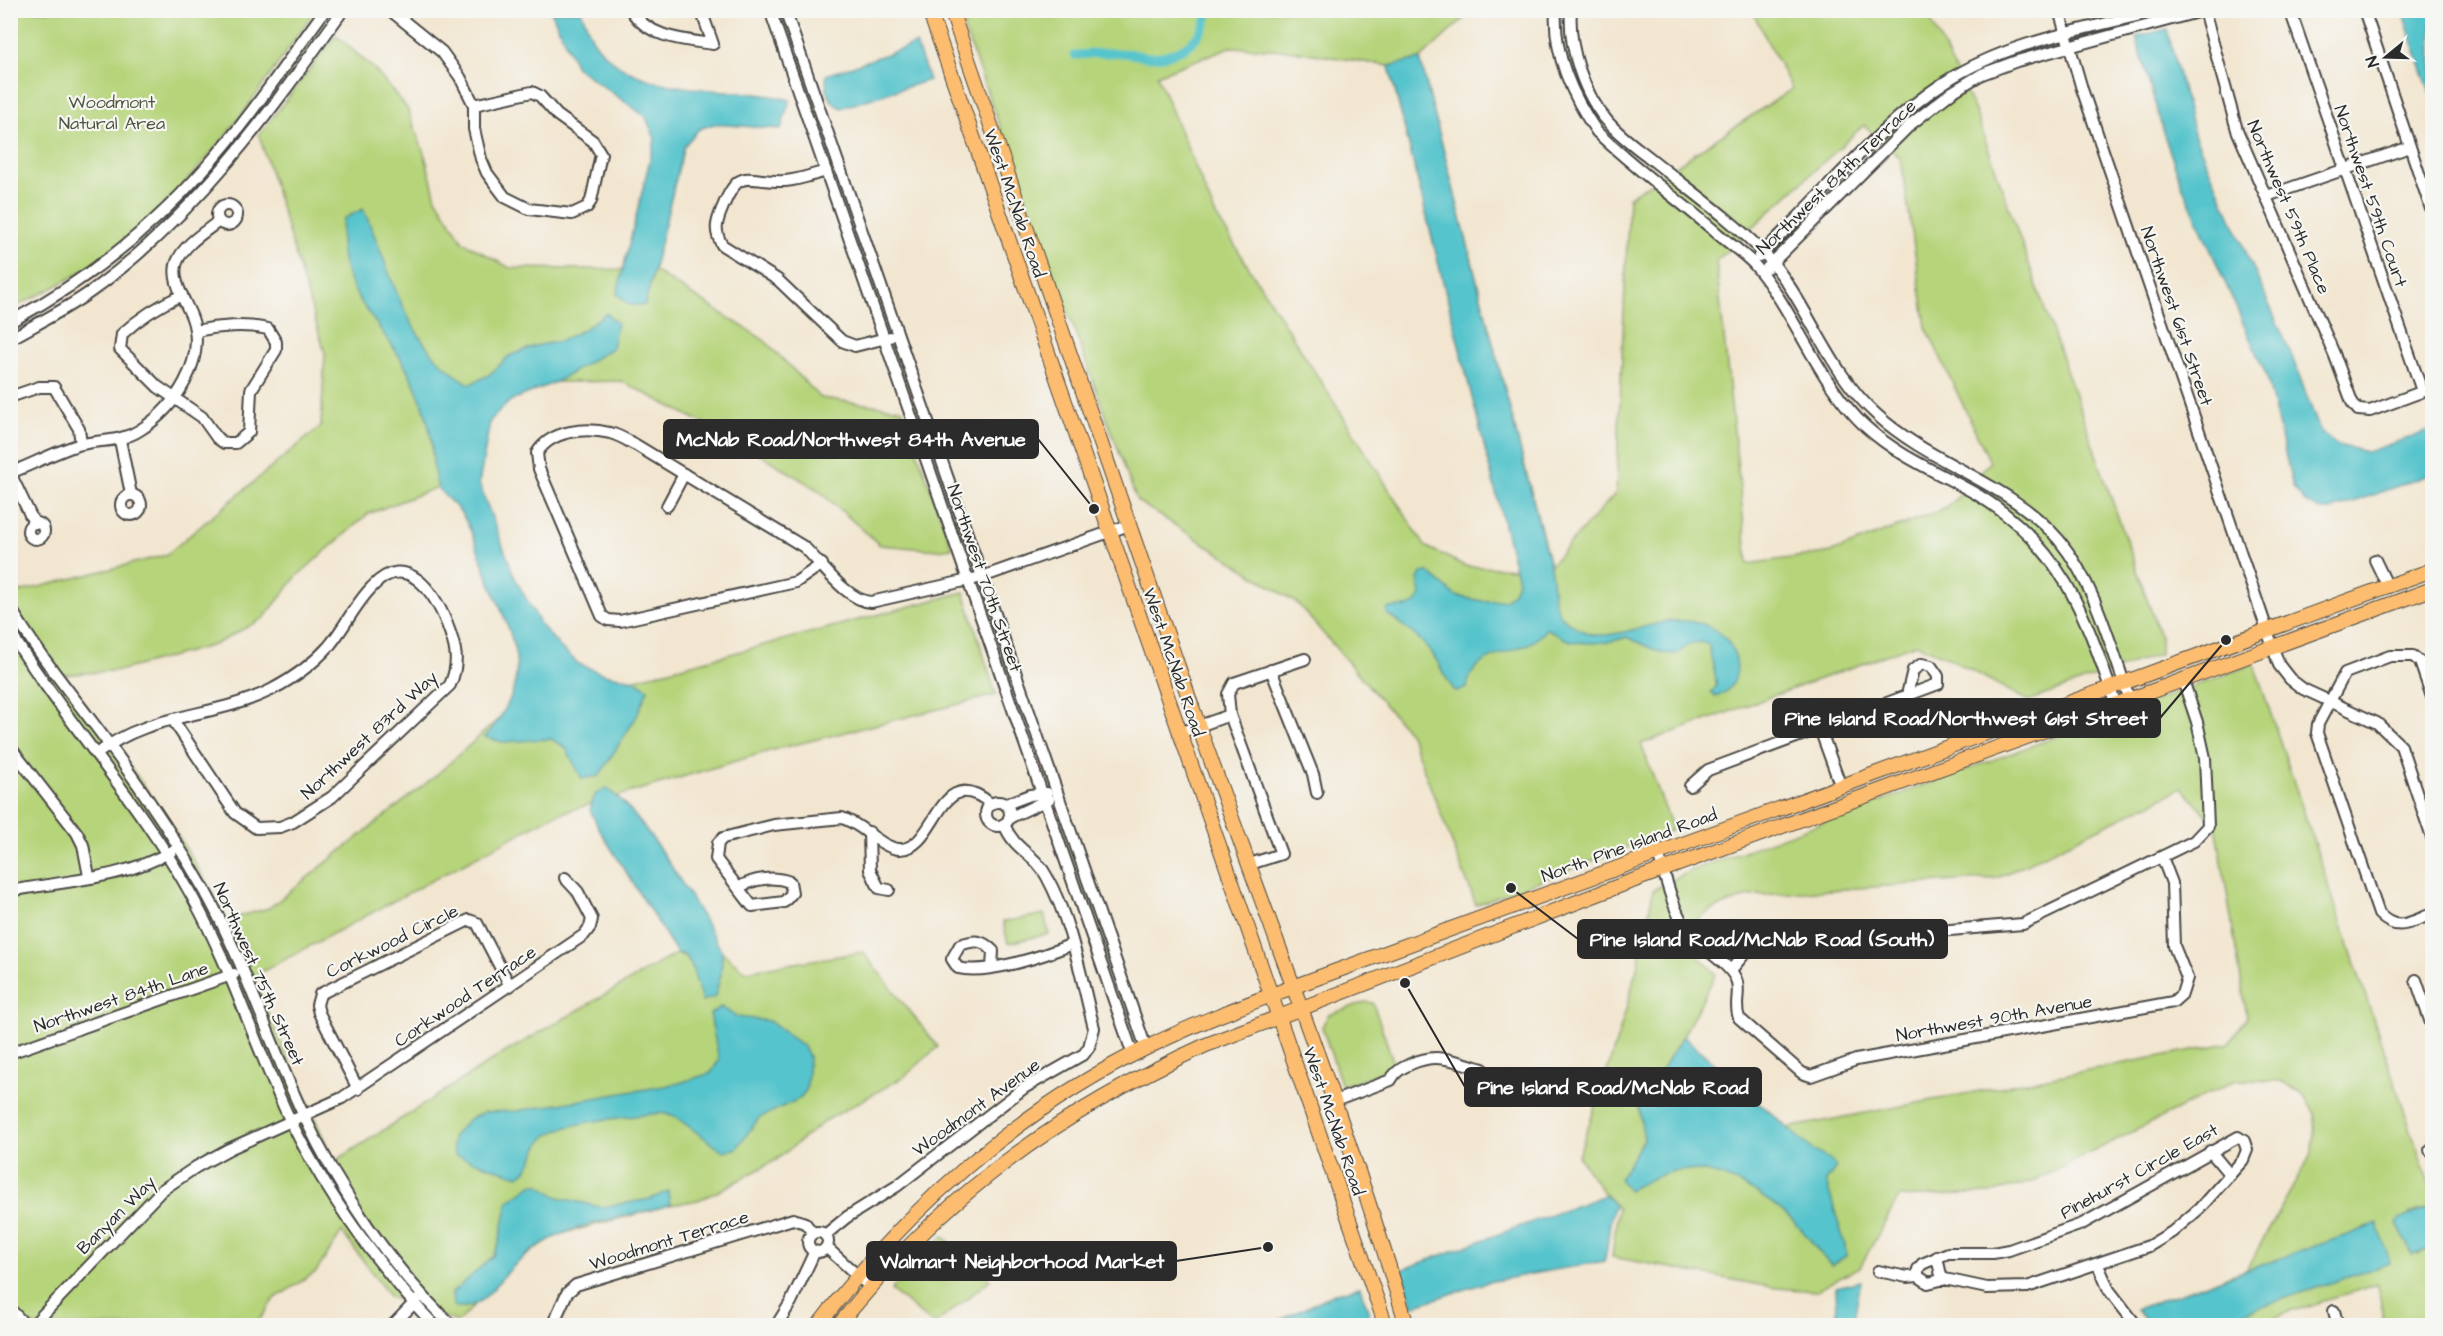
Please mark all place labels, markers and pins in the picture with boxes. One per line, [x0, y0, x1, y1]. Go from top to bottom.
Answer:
callout: McNab Road/Northwest 84th Avenue [664, 420, 1038, 458]
callout: Pine Island Road/Northwest 61st Street [1773, 699, 2160, 737]
callout: Pine Island Road/McNab Road (South) [1578, 920, 1947, 958]
callout: Pine Island Road/McNab Road [1465, 1068, 1761, 1106]
callout: Walmart Neighborhood Market [867, 1242, 1176, 1280]

